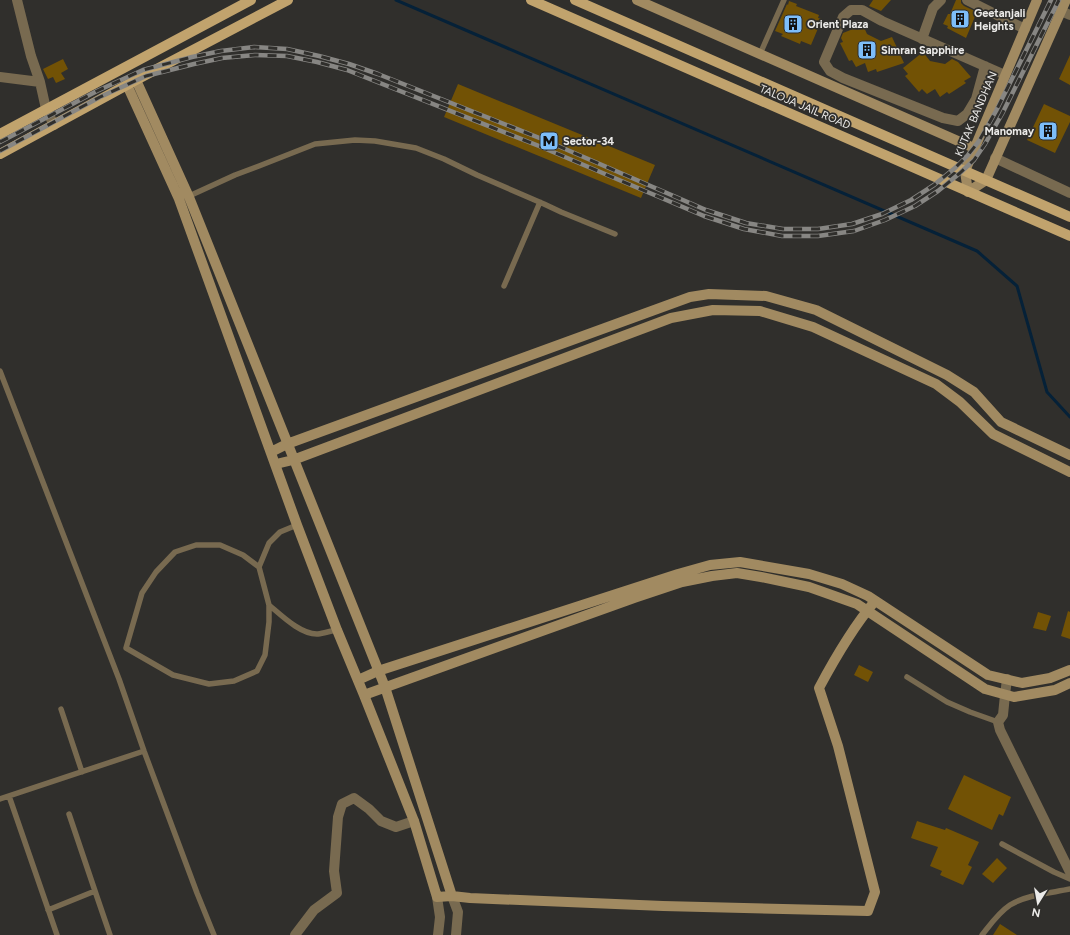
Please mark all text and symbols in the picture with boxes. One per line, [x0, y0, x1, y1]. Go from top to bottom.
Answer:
place label: Geetanjali Heights [974, 7, 1026, 33]
building icon: Geetanjali Heights [949, 8, 971, 30]
building icon: Orient Plaza [782, 13, 804, 35]
place label: Orient Plaza [807, 18, 869, 31]
building icon: Simran Sapphire [856, 39, 878, 61]
place label: Simran Sapphire [881, 44, 964, 57]
street label: KUTAK BANDHAN [952, 70, 1000, 158]
street label: TALOJA JAIL ROAD [758, 82, 853, 132]
building icon: Manomay [1037, 120, 1059, 142]
place label: Manomay [984, 125, 1035, 138]
metro station icon: Sector-34 [538, 130, 560, 152]
place label: Sector-34 [563, 135, 614, 148]
north arrow [1018, 883, 1058, 923]
text: N [1031, 905, 1042, 920]

